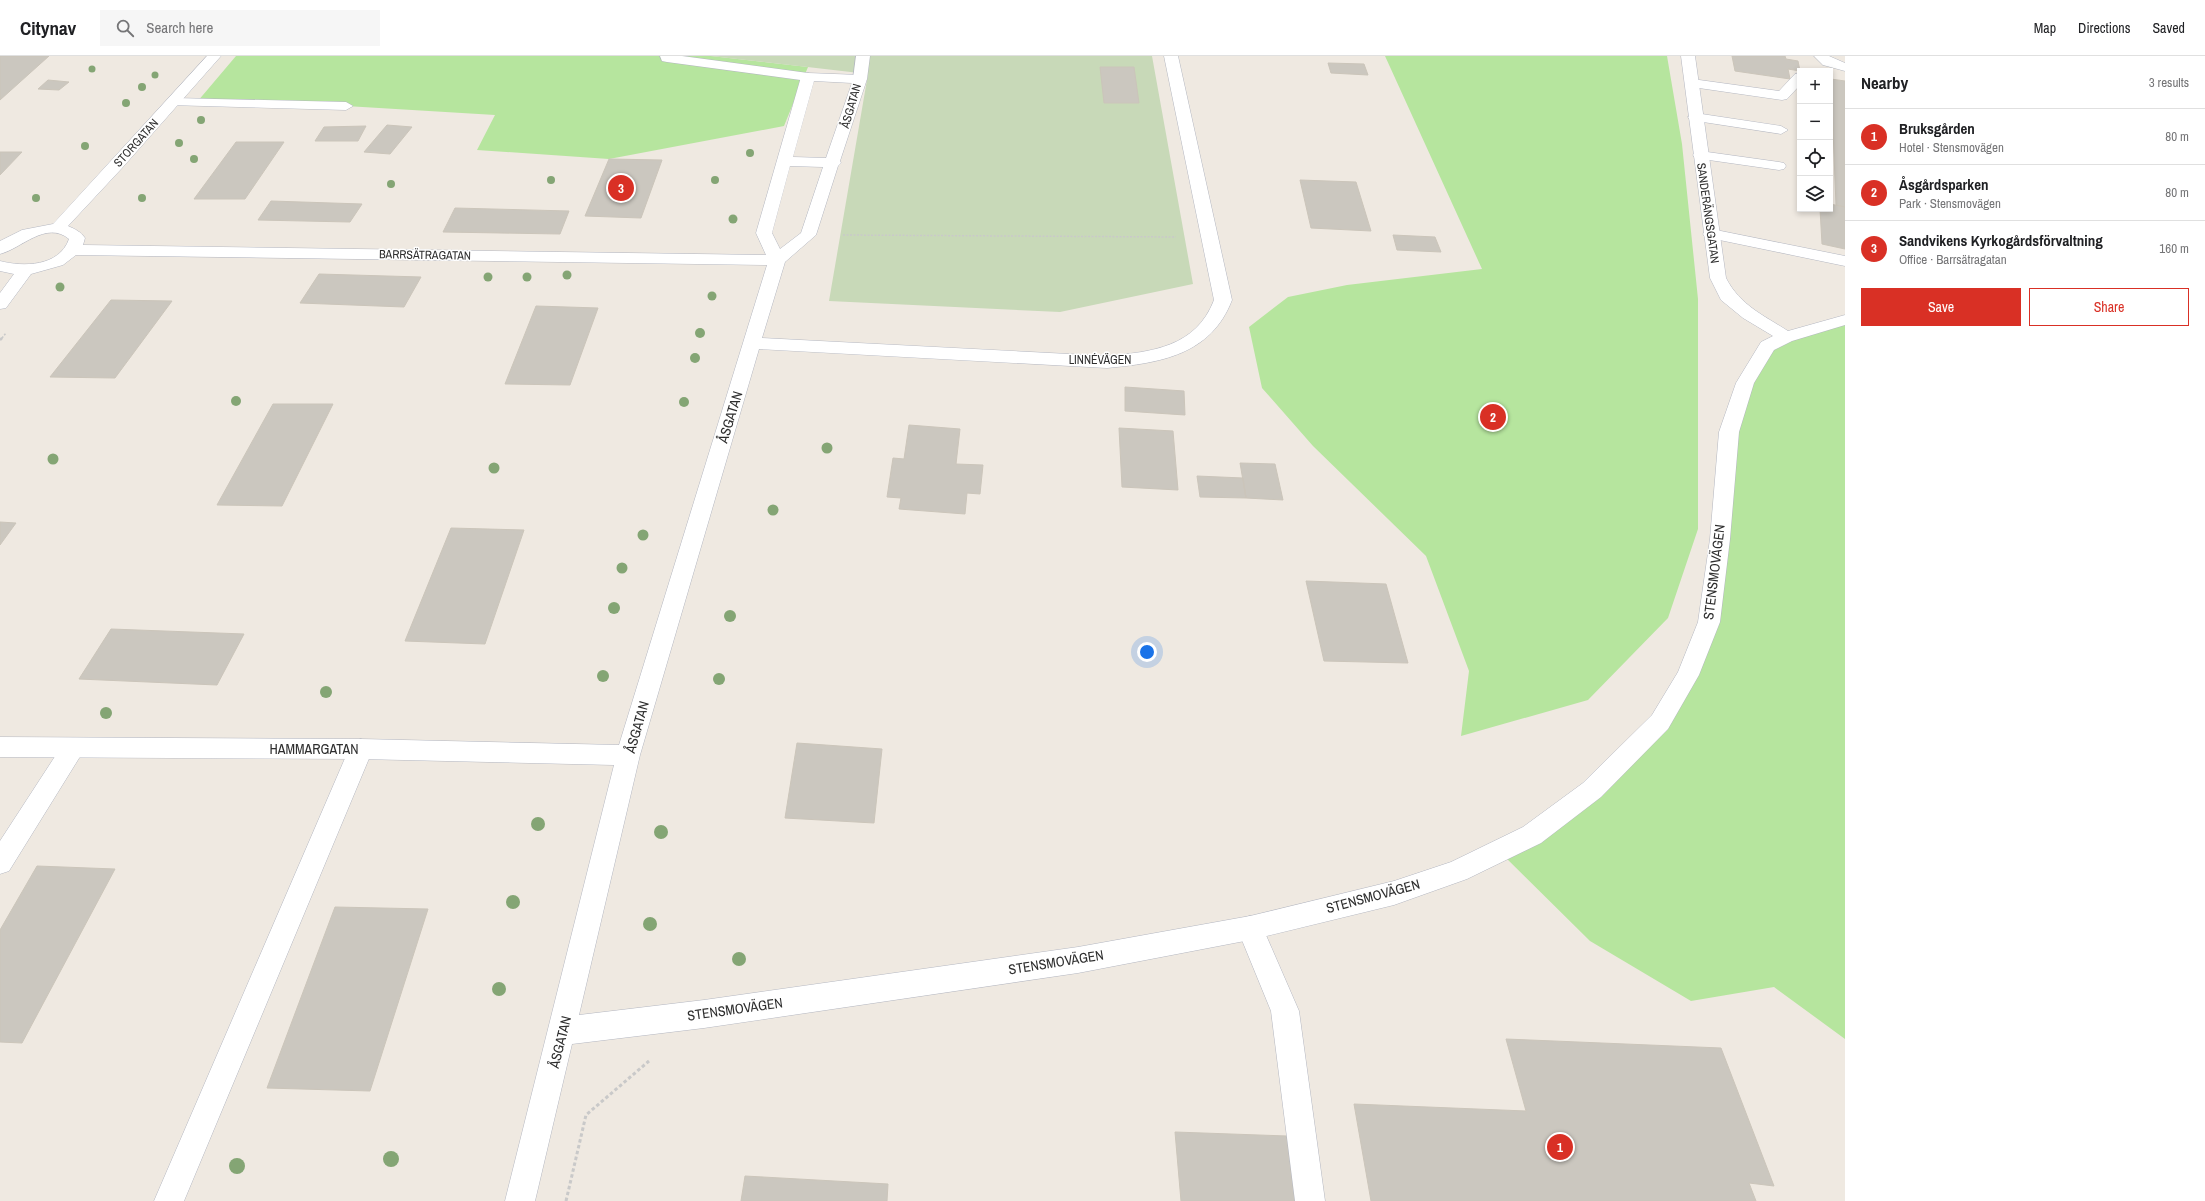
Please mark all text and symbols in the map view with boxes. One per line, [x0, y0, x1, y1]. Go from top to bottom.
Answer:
search box [100, 10, 380, 46]
text: Citynav [20, 15, 76, 41]
icon: search [114, 17, 136, 39]
text: Search here [146, 17, 213, 38]
text: Map [2034, 19, 2056, 37]
text: Directions [2078, 19, 2130, 37]
text: Saved [2152, 19, 2185, 37]
map controls [1797, 68, 1833, 212]
button: + [1797, 68, 1833, 104]
text: Nearby [1861, 71, 1908, 94]
text: 3 results [2149, 74, 2189, 91]
street label: ÅSGATAN [837, 82, 865, 131]
button: − [1797, 104, 1833, 140]
street label: STORGATAN [110, 115, 162, 171]
text: Bruksgården [1899, 118, 1975, 139]
text: 1 [1871, 128, 1877, 145]
text: 80 m [2165, 128, 2189, 145]
text: Hotel · Stensmovägen [1899, 139, 2004, 156]
button: locate [1797, 140, 1833, 176]
street label: SANDERÄNGSGATAN [1693, 162, 1723, 264]
pin: 3 [608, 173, 634, 203]
text: Åsgårdsparken [1899, 174, 1989, 195]
button: layers [1797, 176, 1833, 212]
text: 2 [1871, 184, 1877, 201]
text: 80 m [2165, 184, 2189, 201]
text: Park · Stensmovägen [1899, 195, 2001, 212]
text: Sandvikens Kyrkogårdsförvaltning [1899, 230, 2103, 251]
text: 3 [1871, 240, 1877, 257]
text: 160 m [2159, 240, 2189, 257]
street label: BARRSÄTRAGATAN [379, 246, 471, 264]
text: Office · Barrsätragatan [1899, 251, 2007, 268]
button: Save [1861, 288, 2021, 326]
button: Share [2029, 288, 2189, 326]
street label: LINNÉVÄGEN [1069, 352, 1131, 368]
street label: ÅSGATAN [713, 389, 746, 446]
pin: 2 [1480, 402, 1506, 432]
street label: STENSMOVÄGEN [1699, 523, 1729, 621]
your location [1137, 642, 1157, 662]
street label: ÅSGATAN [621, 699, 653, 756]
street label: HAMMARGATAN [270, 740, 358, 758]
street label: STENSMOVÄGEN [1324, 875, 1422, 917]
street label: STENSMOVÄGEN [1007, 946, 1105, 978]
street label: STENSMOVÄGEN [686, 993, 784, 1025]
street label: ÅSGATAN [545, 1014, 575, 1071]
pin: 1 [1547, 1132, 1573, 1162]

